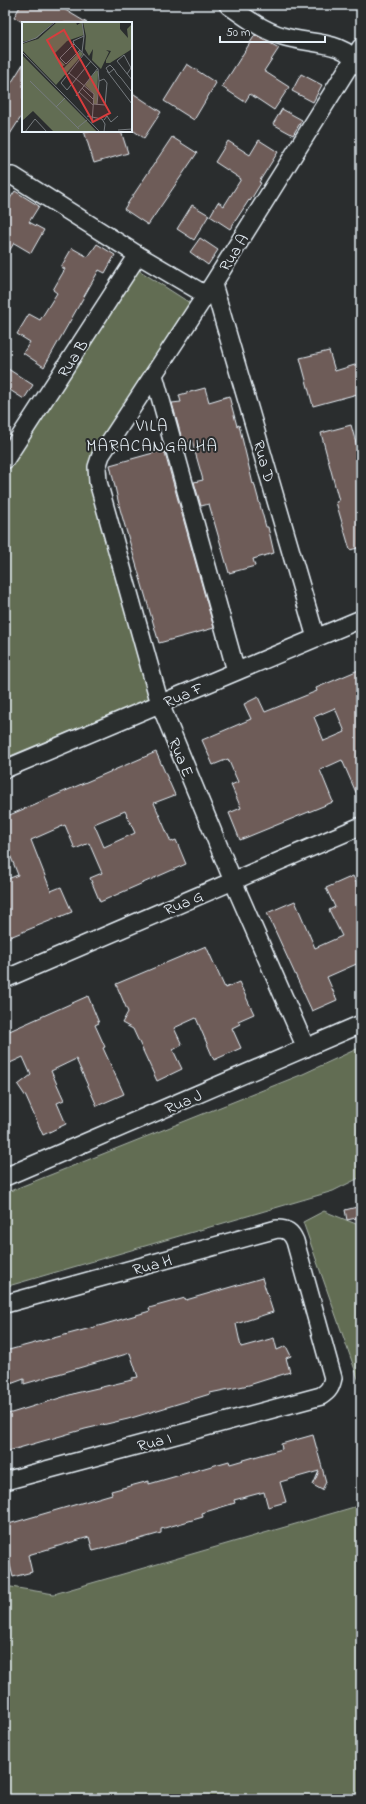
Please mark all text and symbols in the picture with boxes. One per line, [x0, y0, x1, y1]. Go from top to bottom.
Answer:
scale bar [220, 18, 325, 44]
inset map [22, 22, 132, 132]
text: 50 m [226, 24, 250, 42]
street label: Rua A [214, 229, 256, 277]
street label: Rua B [52, 335, 95, 383]
district label: VILA MARACANGALHA [86, 414, 218, 459]
street label: Rua D [246, 438, 280, 485]
street label: Rua F [160, 677, 208, 715]
street label: Rua E [161, 735, 199, 781]
street label: Rua G [160, 885, 207, 923]
street label: Rua J [161, 1084, 206, 1121]
street label: Rua H [130, 1249, 175, 1283]
street label: Rua I [135, 1427, 174, 1459]

